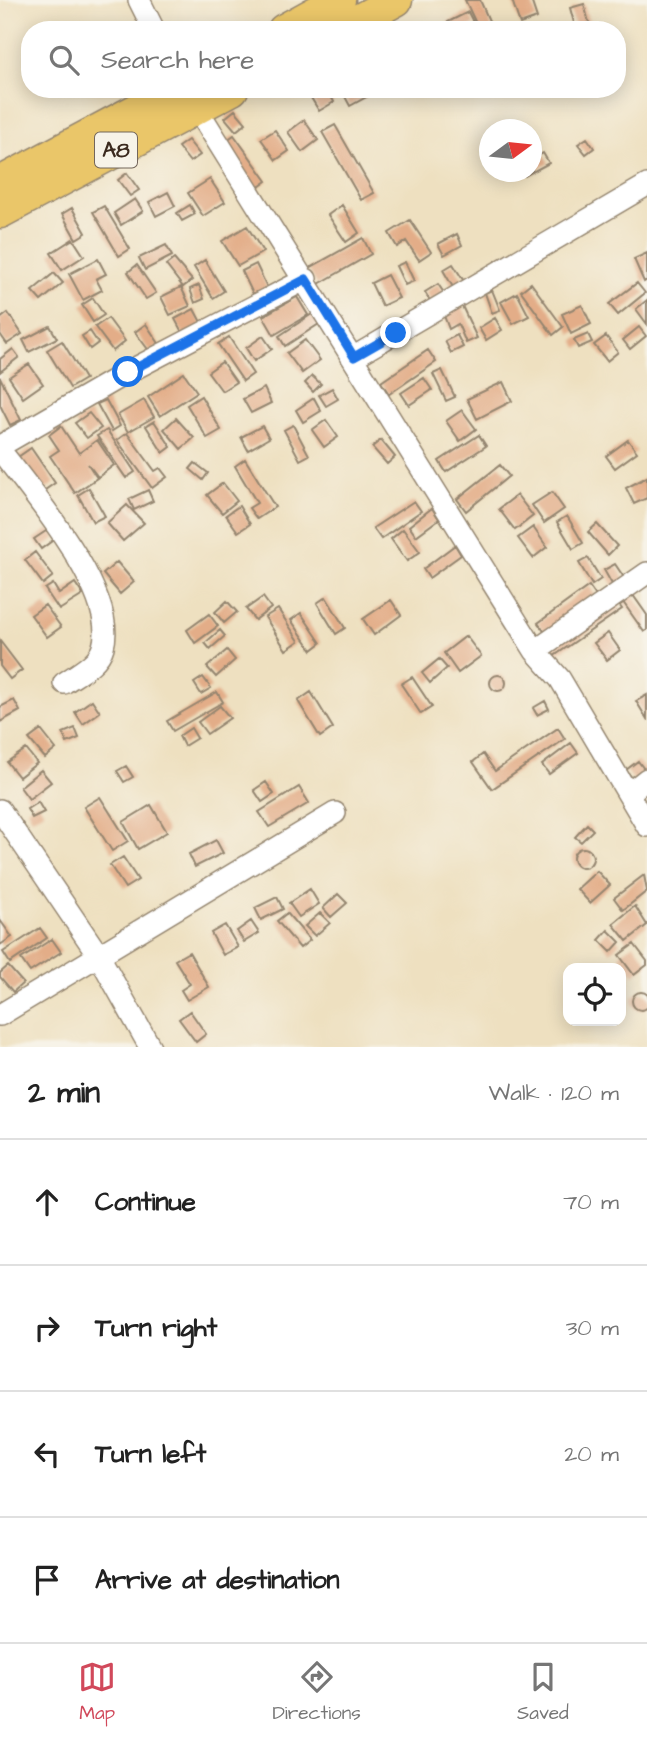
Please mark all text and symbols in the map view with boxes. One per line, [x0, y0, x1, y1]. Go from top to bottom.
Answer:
search box [21, 21, 626, 98]
icon: search [45, 41, 83, 79]
text: Search here [101, 42, 254, 78]
north arrow [479, 119, 542, 182]
road number: A8 [95, 132, 137, 168]
route end [380, 317, 411, 348]
route start [112, 356, 143, 387]
map controls [563, 963, 626, 1026]
button: locate [563, 963, 626, 1026]
text: 2 min [28, 1072, 100, 1114]
text: Walk · 120 m [489, 1077, 619, 1109]
icon: ahead [28, 1183, 66, 1221]
text: Continue [95, 1184, 196, 1220]
text: 70 m [563, 1186, 619, 1218]
icon: right [28, 1309, 66, 1347]
text: Turn right [95, 1310, 217, 1346]
text: 30 m [566, 1312, 619, 1344]
icon: left [28, 1435, 66, 1473]
text: Turn left [95, 1436, 206, 1472]
text: 20 m [564, 1438, 619, 1470]
icon: arrive [28, 1561, 66, 1599]
text: Arrive at destination [95, 1562, 340, 1598]
tab: Map [78, 1658, 116, 1727]
tab: Directions [272, 1658, 361, 1727]
tab: Saved [517, 1658, 569, 1727]

